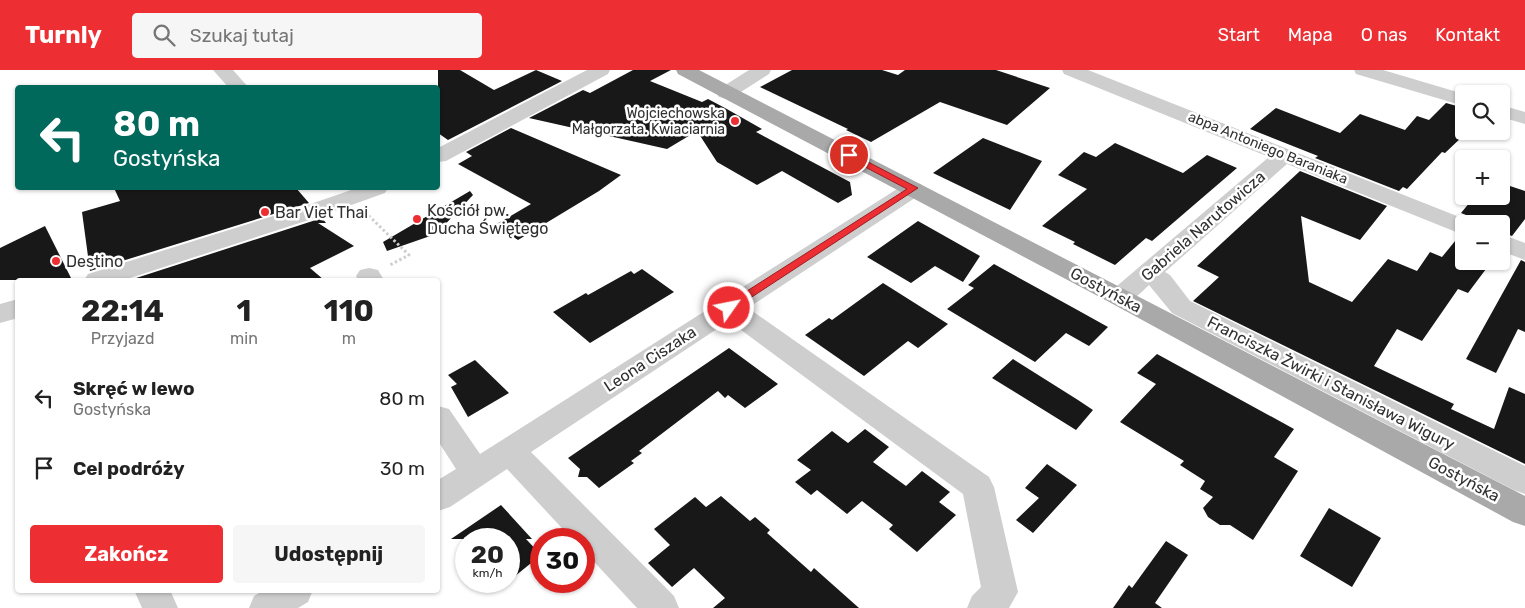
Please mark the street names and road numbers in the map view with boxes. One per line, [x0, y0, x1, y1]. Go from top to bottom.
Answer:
street label: abpa Antoniego Baraniaka [1186, 108, 1350, 188]
street label: Gabriela Narutowicza [1137, 167, 1269, 285]
street label: Gostyńska [1067, 263, 1145, 317]
street label: Franciszka Żwirki i Stanisława Wigury [1204, 312, 1458, 454]
street label: Leona Ciszaka [600, 322, 700, 396]
street label: Gostyńska [1425, 452, 1503, 506]

